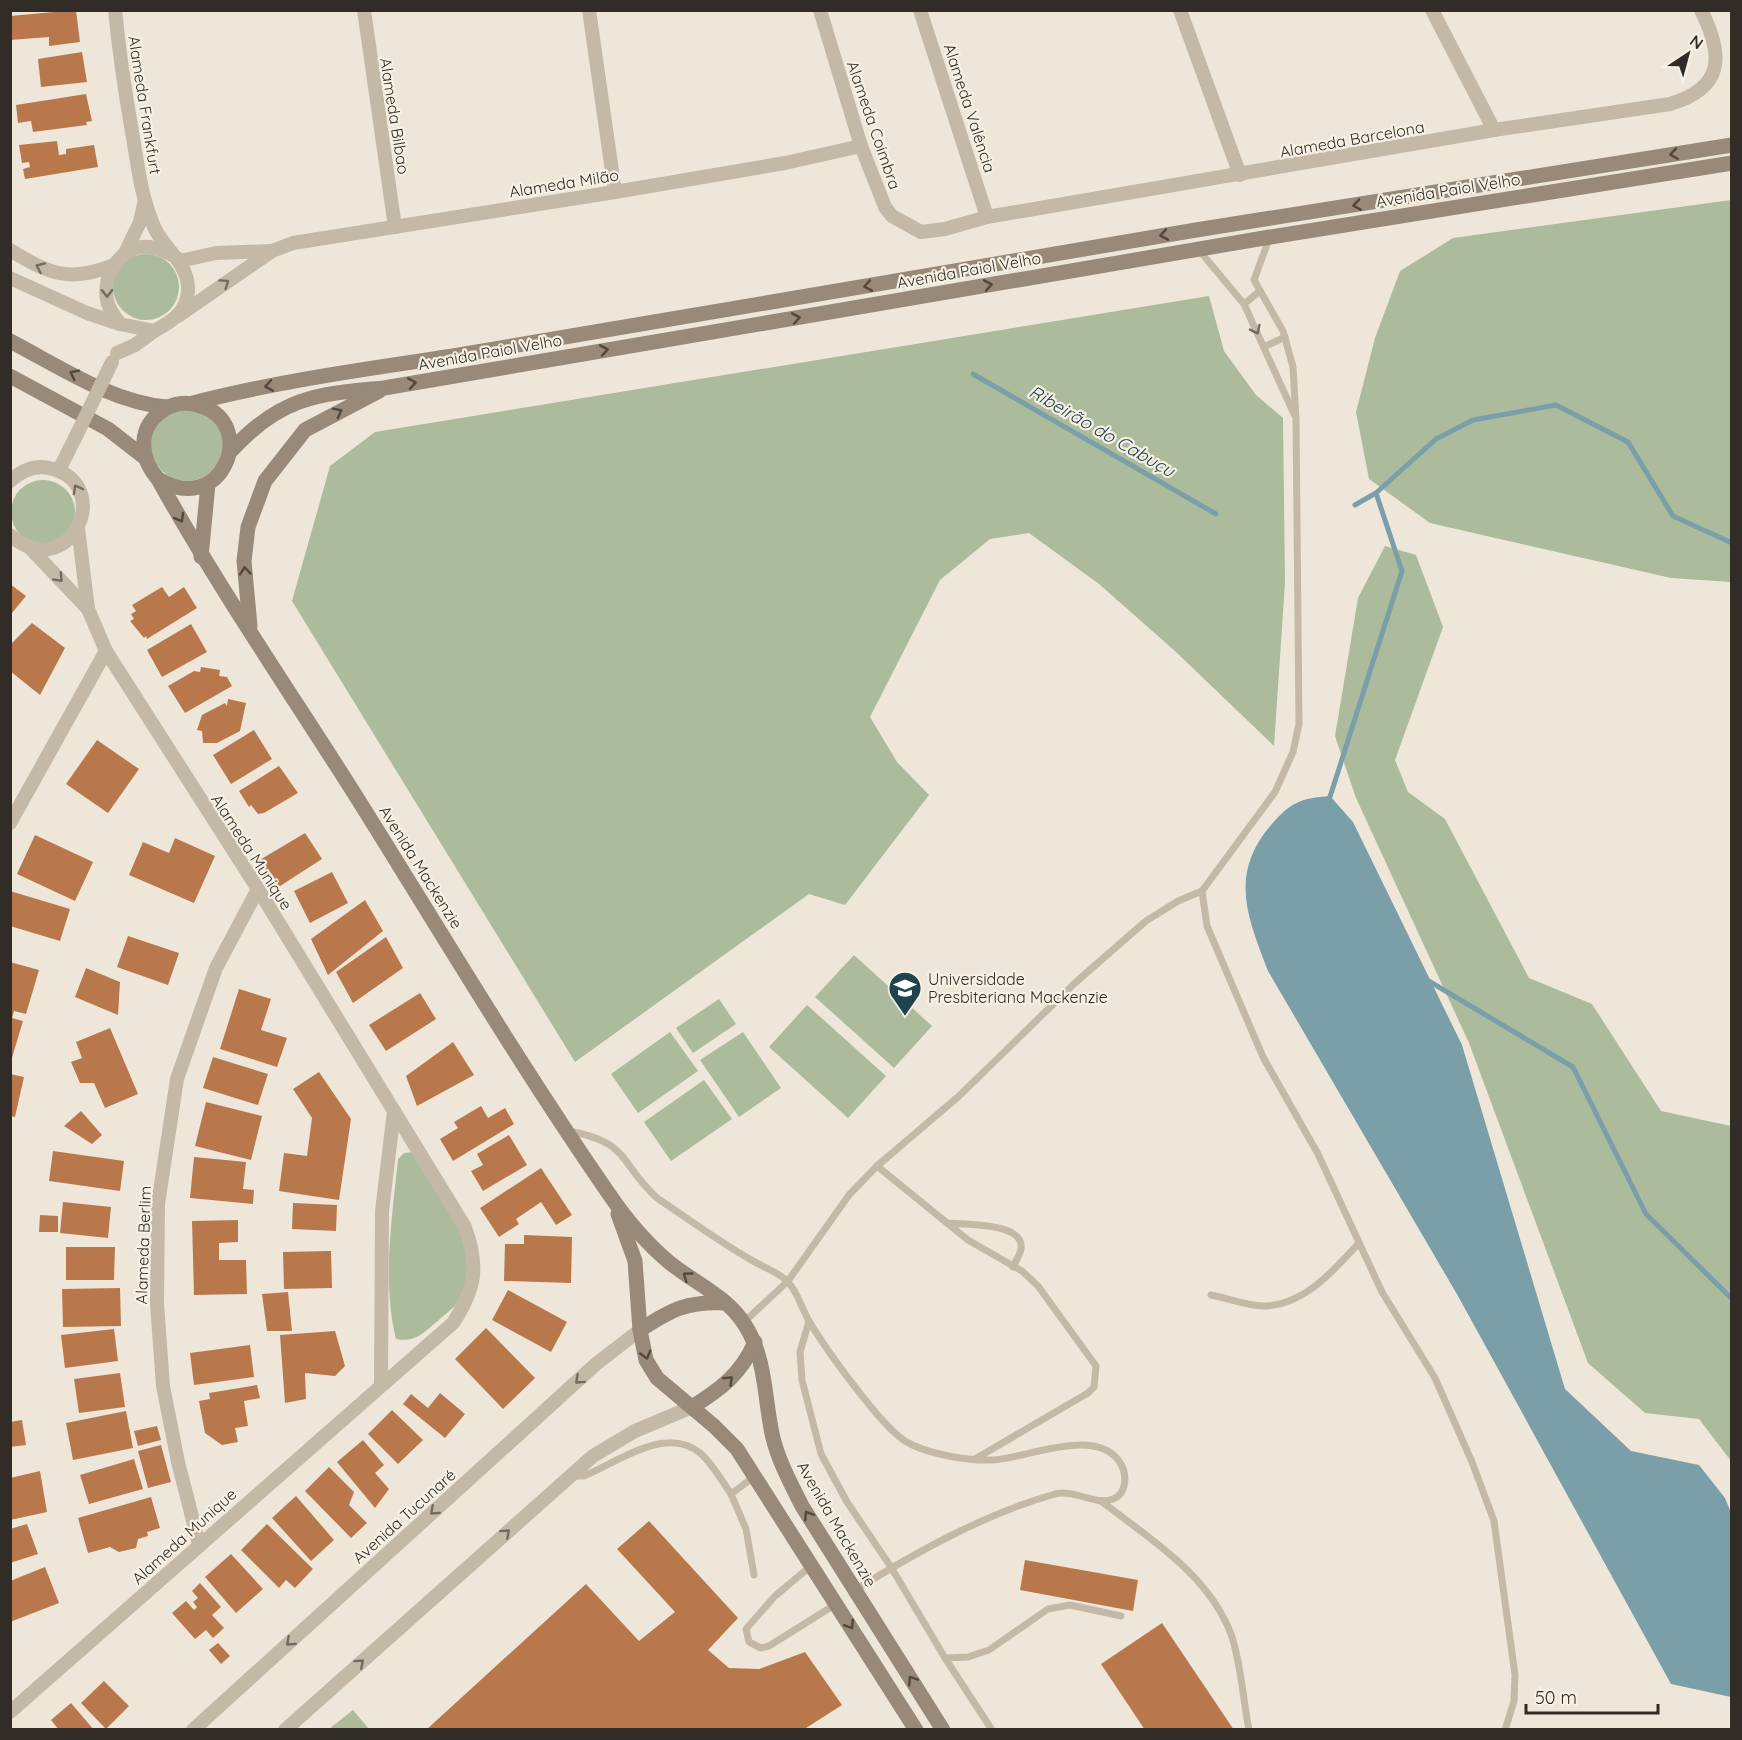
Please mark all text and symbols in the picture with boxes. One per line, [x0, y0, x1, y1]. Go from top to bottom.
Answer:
north arrow [1658, 24, 1718, 84]
text: N [1686, 30, 1707, 53]
street label: Alameda Frankfurt [124, 34, 166, 176]
street label: Alameda Valência [940, 41, 1000, 175]
street label: Alameda Bilbao [376, 56, 414, 176]
street label: Alameda Coimbra [843, 58, 905, 192]
street label: Alameda Barcelona [1278, 116, 1426, 162]
one-way arrow [1669, 147, 1679, 160]
street label: Alameda Milão [508, 164, 620, 202]
street label: Avenida Paiol Velho [1374, 169, 1522, 211]
one-way arrow [1352, 198, 1361, 210]
one-way arrow [1160, 228, 1170, 241]
street label: Avenida Paiol Velho [895, 247, 1043, 293]
one-way arrow [36, 262, 47, 274]
one-way arrow [219, 279, 230, 290]
one-way arrow [864, 279, 873, 291]
one-way arrow [983, 279, 993, 292]
one-way arrow [101, 289, 113, 298]
one-way arrow [792, 312, 801, 324]
one-way arrow [1249, 323, 1261, 334]
street label: Avenida Paiol Velho [416, 329, 564, 375]
one-way arrow [599, 345, 609, 357]
one-way arrow [69, 370, 80, 381]
one-way arrow [406, 377, 416, 390]
one-way arrow [264, 379, 273, 391]
water label: Ribeirão do Cabuçu [1025, 380, 1180, 483]
one-way arrow [332, 408, 343, 420]
one-way arrow [73, 485, 84, 495]
one-way arrow [172, 512, 184, 522]
one-way arrow [239, 566, 252, 575]
one-way arrow [52, 571, 63, 582]
street label: Alameda Munique [207, 790, 297, 914]
street label: Avenida Mackenzie [375, 802, 467, 932]
place label: Universidade Presbiteriana Mackenzie [928, 969, 1108, 1007]
school or university icon: Universidade Presbiteriana Mackenzie [887, 970, 923, 1017]
street label: Alameda Berlim [131, 1185, 155, 1305]
one-way arrow [683, 1272, 694, 1283]
one-way arrow [639, 1349, 651, 1360]
one-way arrow [575, 1373, 586, 1384]
one-way arrow [722, 1377, 733, 1388]
street label: Avenida Mackenzie [793, 1458, 881, 1590]
street label: Avenida Tucunaré [348, 1464, 460, 1568]
street label: Alameda Munique [128, 1484, 240, 1588]
one-way arrow [431, 1504, 441, 1515]
one-way arrow [804, 1511, 816, 1521]
one-way arrow [499, 1529, 510, 1540]
one-way arrow [842, 1619, 854, 1629]
one-way arrow [286, 1635, 297, 1646]
one-way arrow [354, 1659, 364, 1670]
one-way arrow [908, 1676, 919, 1687]
scale bar [1526, 1677, 1658, 1715]
text: 50 m [1535, 1686, 1577, 1709]

